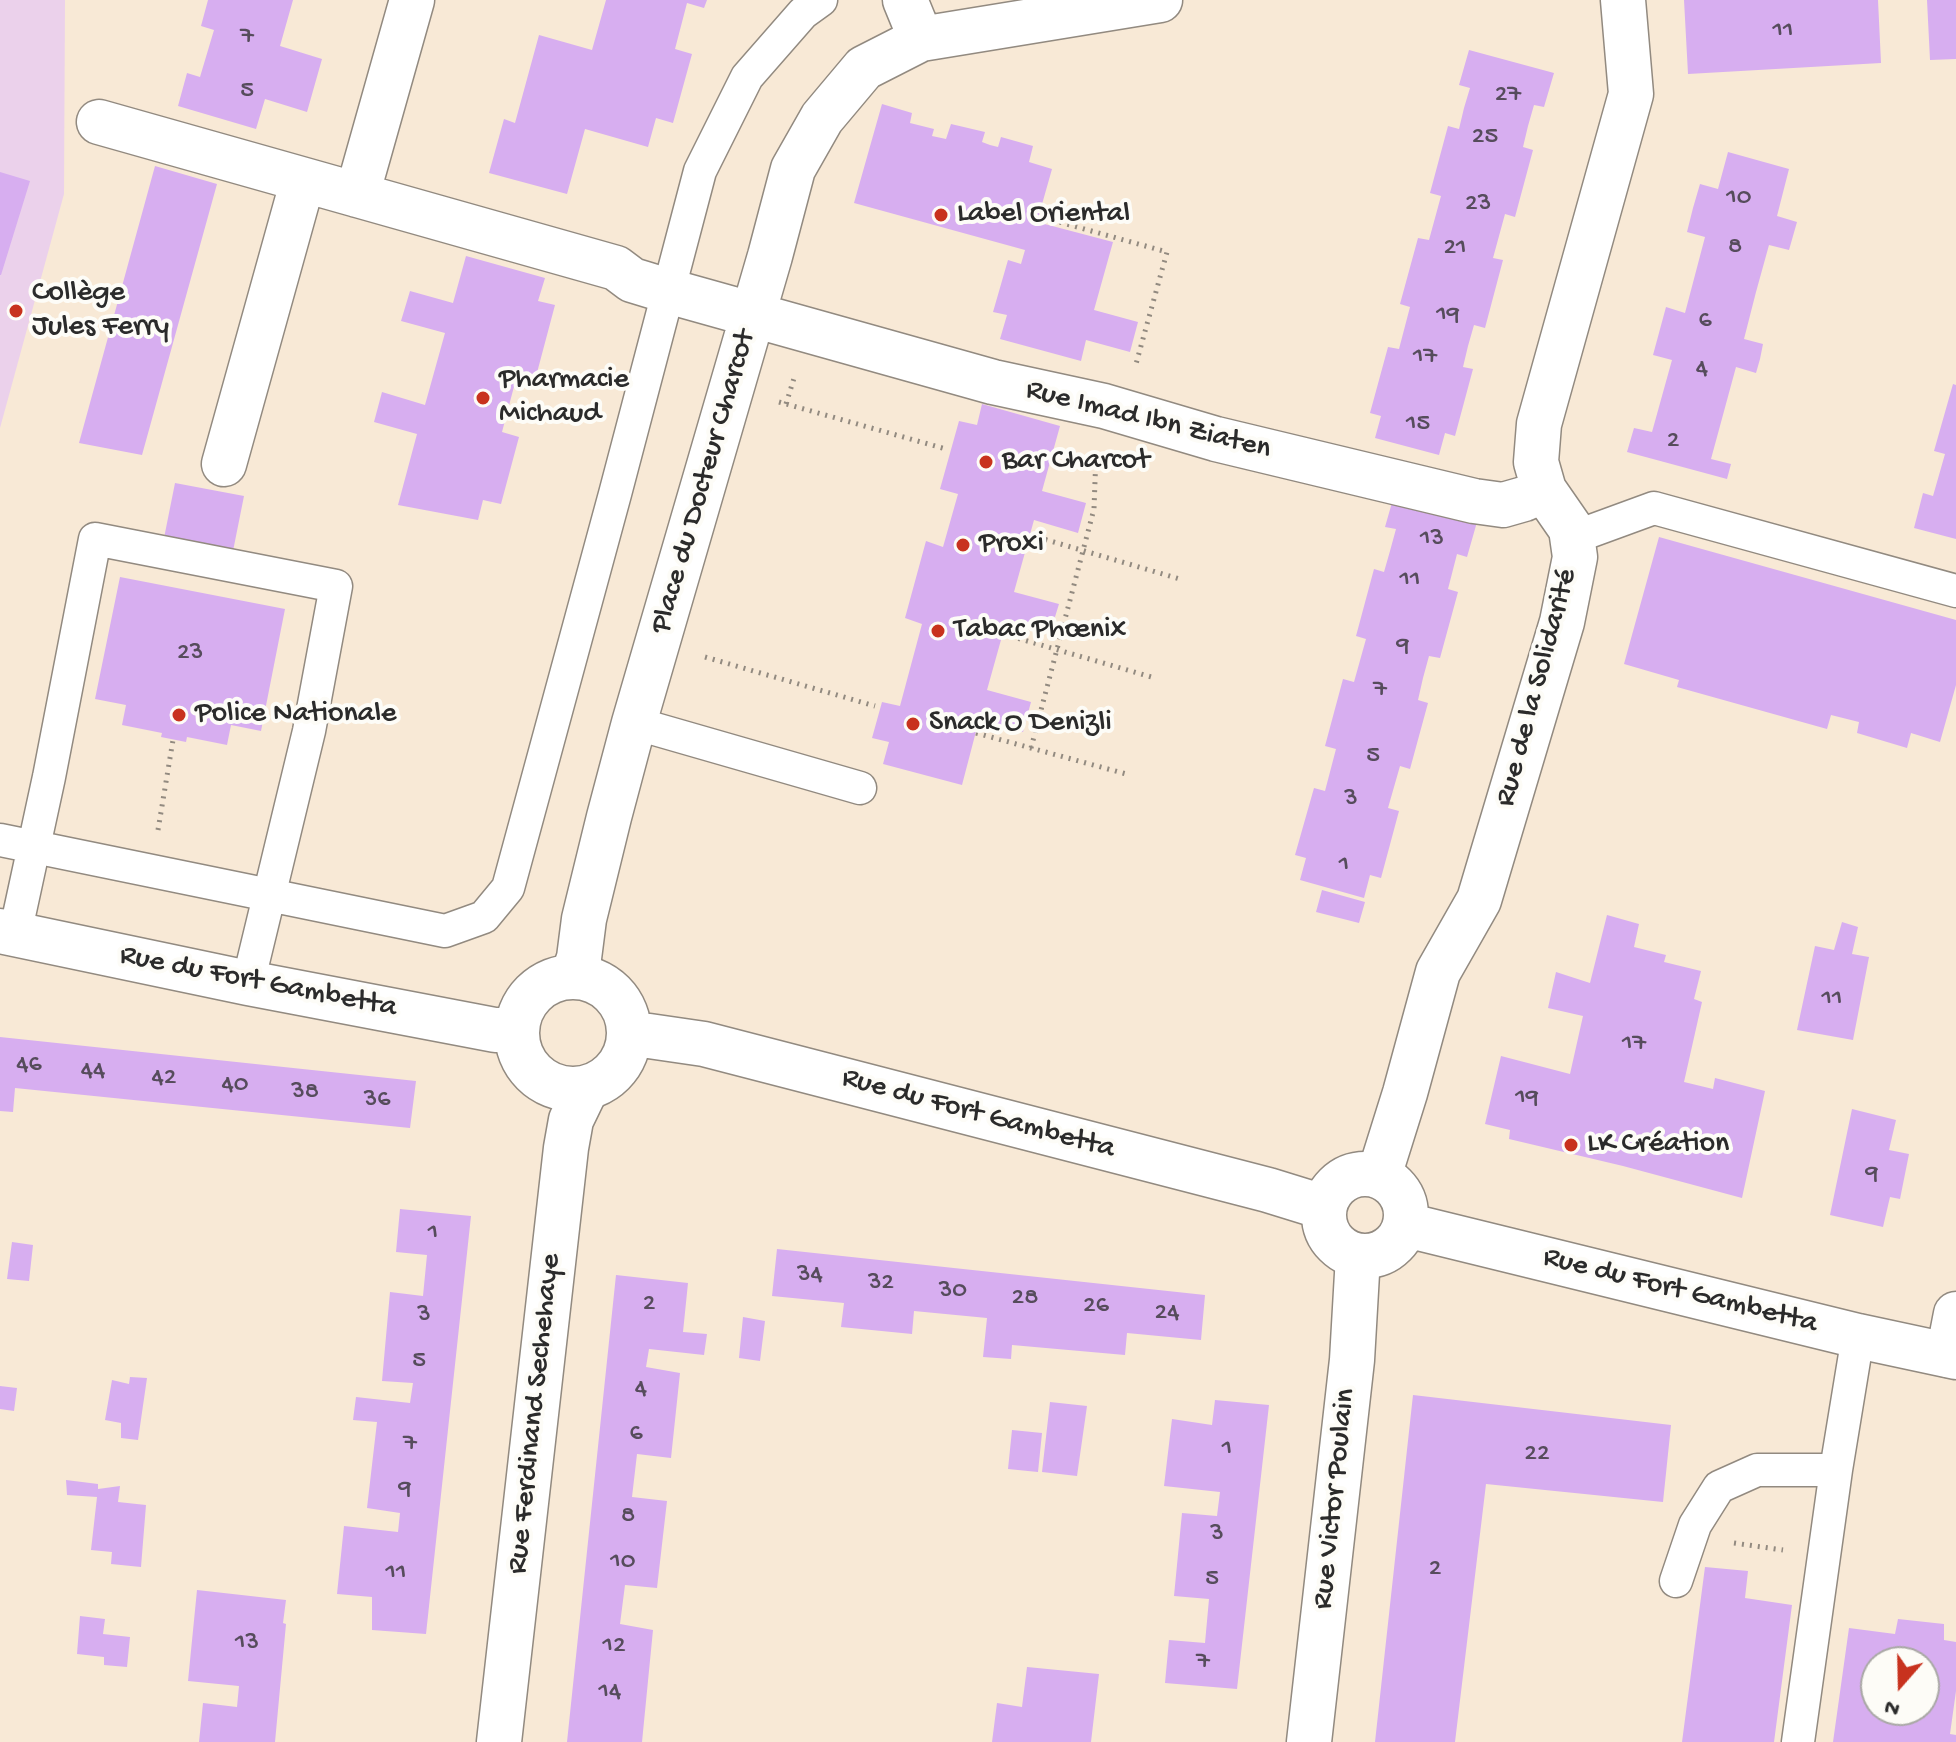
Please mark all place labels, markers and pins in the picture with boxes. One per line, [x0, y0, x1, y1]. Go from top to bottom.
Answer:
place label: Label Oriental [957, 197, 1130, 233]
marker: Label Oriental [932, 206, 950, 224]
place label: Collège Jules Ferry [32, 276, 169, 346]
marker: Collège Jules Ferry [7, 302, 25, 320]
place label: Pharmacie Michaud [499, 363, 629, 434]
marker: Pharmacie Michaud [474, 389, 492, 407]
place label: Bar Charcot [1002, 444, 1149, 480]
marker: Bar Charcot [977, 453, 995, 471]
place label: Proxi [979, 527, 1044, 563]
marker: Proxi [954, 536, 972, 554]
place label: Tabac Phœnix [954, 613, 1126, 649]
marker: Tabac Phœnix [929, 622, 947, 640]
place label: Police Nationale [195, 697, 397, 733]
marker: Police Nationale [170, 706, 188, 724]
place label: Snack O Denizli [929, 706, 1112, 742]
marker: Snack O Denizli [904, 715, 922, 733]
place label: LK Création [1587, 1127, 1729, 1163]
marker: LK Création [1562, 1136, 1580, 1154]

